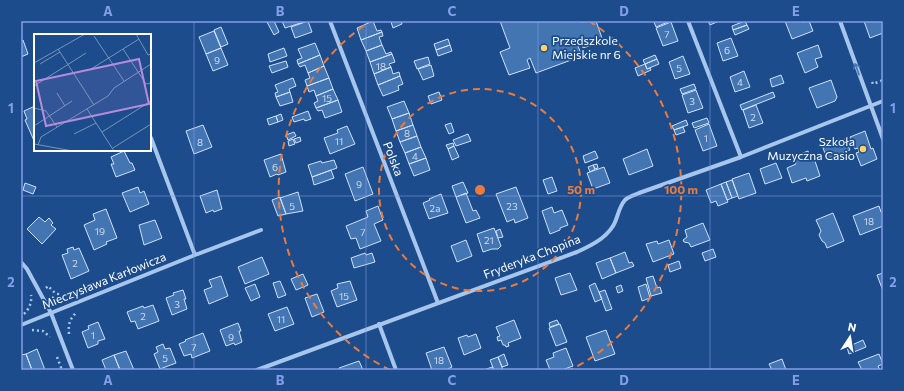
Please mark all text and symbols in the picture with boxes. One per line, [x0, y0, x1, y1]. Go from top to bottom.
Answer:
text: A [103, 3, 113, 19]
text: B [276, 3, 285, 19]
text: C [448, 3, 457, 19]
text: D [619, 3, 629, 19]
text: E [792, 3, 800, 19]
house number: 7 [664, 28, 670, 40]
place label: Przedszkole Miejskie nr 6 [552, 33, 621, 61]
inset map [34, 34, 151, 151]
marker: Przedszkole Miejskie nr 6 [539, 43, 549, 53]
house number: 6 [724, 44, 730, 56]
house number: 9 [214, 54, 220, 66]
house number: 18 [376, 60, 386, 72]
house number: 5 [676, 62, 682, 74]
one-way arrow [853, 63, 861, 75]
house number: 4 [737, 76, 743, 88]
house number: 15 [322, 92, 332, 104]
house number: 3 [689, 95, 695, 107]
text: 1 [8, 100, 14, 116]
text: 1 [890, 100, 896, 116]
house number: 2 [750, 111, 756, 123]
house number: 8 [404, 127, 410, 139]
house number: 1 [704, 132, 708, 144]
place label: Szkoła Muzyczna Casio [767, 134, 855, 162]
house number: 11 [335, 135, 343, 147]
house number: 8 [197, 136, 203, 148]
street label: Polska [381, 139, 407, 178]
marker: Szkoła Muzyczna Casio [858, 144, 868, 154]
house number: 4 [412, 150, 418, 162]
house number: 6 [272, 161, 278, 173]
house number: 9 [356, 178, 362, 190]
text: 50 m [567, 182, 595, 196]
text: 100 m [664, 182, 698, 196]
centre of rings [473, 183, 487, 197]
house number: 5 [289, 200, 295, 212]
house number: 23 [506, 200, 518, 212]
house number: 2a [430, 202, 440, 214]
house number: 18 [864, 215, 874, 227]
house number: 19 [95, 225, 105, 237]
house number: 7 [360, 226, 366, 238]
street label: Fryderyka Chopina [481, 231, 582, 281]
house number: 21 [484, 234, 494, 246]
street label: Mieczysława Karłowicza [39, 249, 168, 311]
house number: 2 [72, 257, 78, 269]
text: 2 [7, 274, 15, 290]
text: 2 [889, 274, 897, 290]
house number: 15 [339, 290, 349, 302]
house number: 3 [174, 298, 180, 310]
house number: 2 [140, 310, 146, 322]
house number: 11 [277, 313, 285, 325]
north arrow [830, 317, 870, 357]
text: N [847, 320, 858, 334]
house number: 1 [91, 329, 95, 341]
house number: 9 [228, 331, 234, 343]
house number: 7 [191, 341, 197, 353]
house number: 5 [162, 352, 168, 364]
house number: 18 [434, 354, 444, 366]
text: A [103, 372, 113, 388]
text: B [276, 372, 285, 388]
text: C [448, 372, 457, 388]
text: D [619, 372, 629, 388]
text: E [792, 372, 800, 388]

